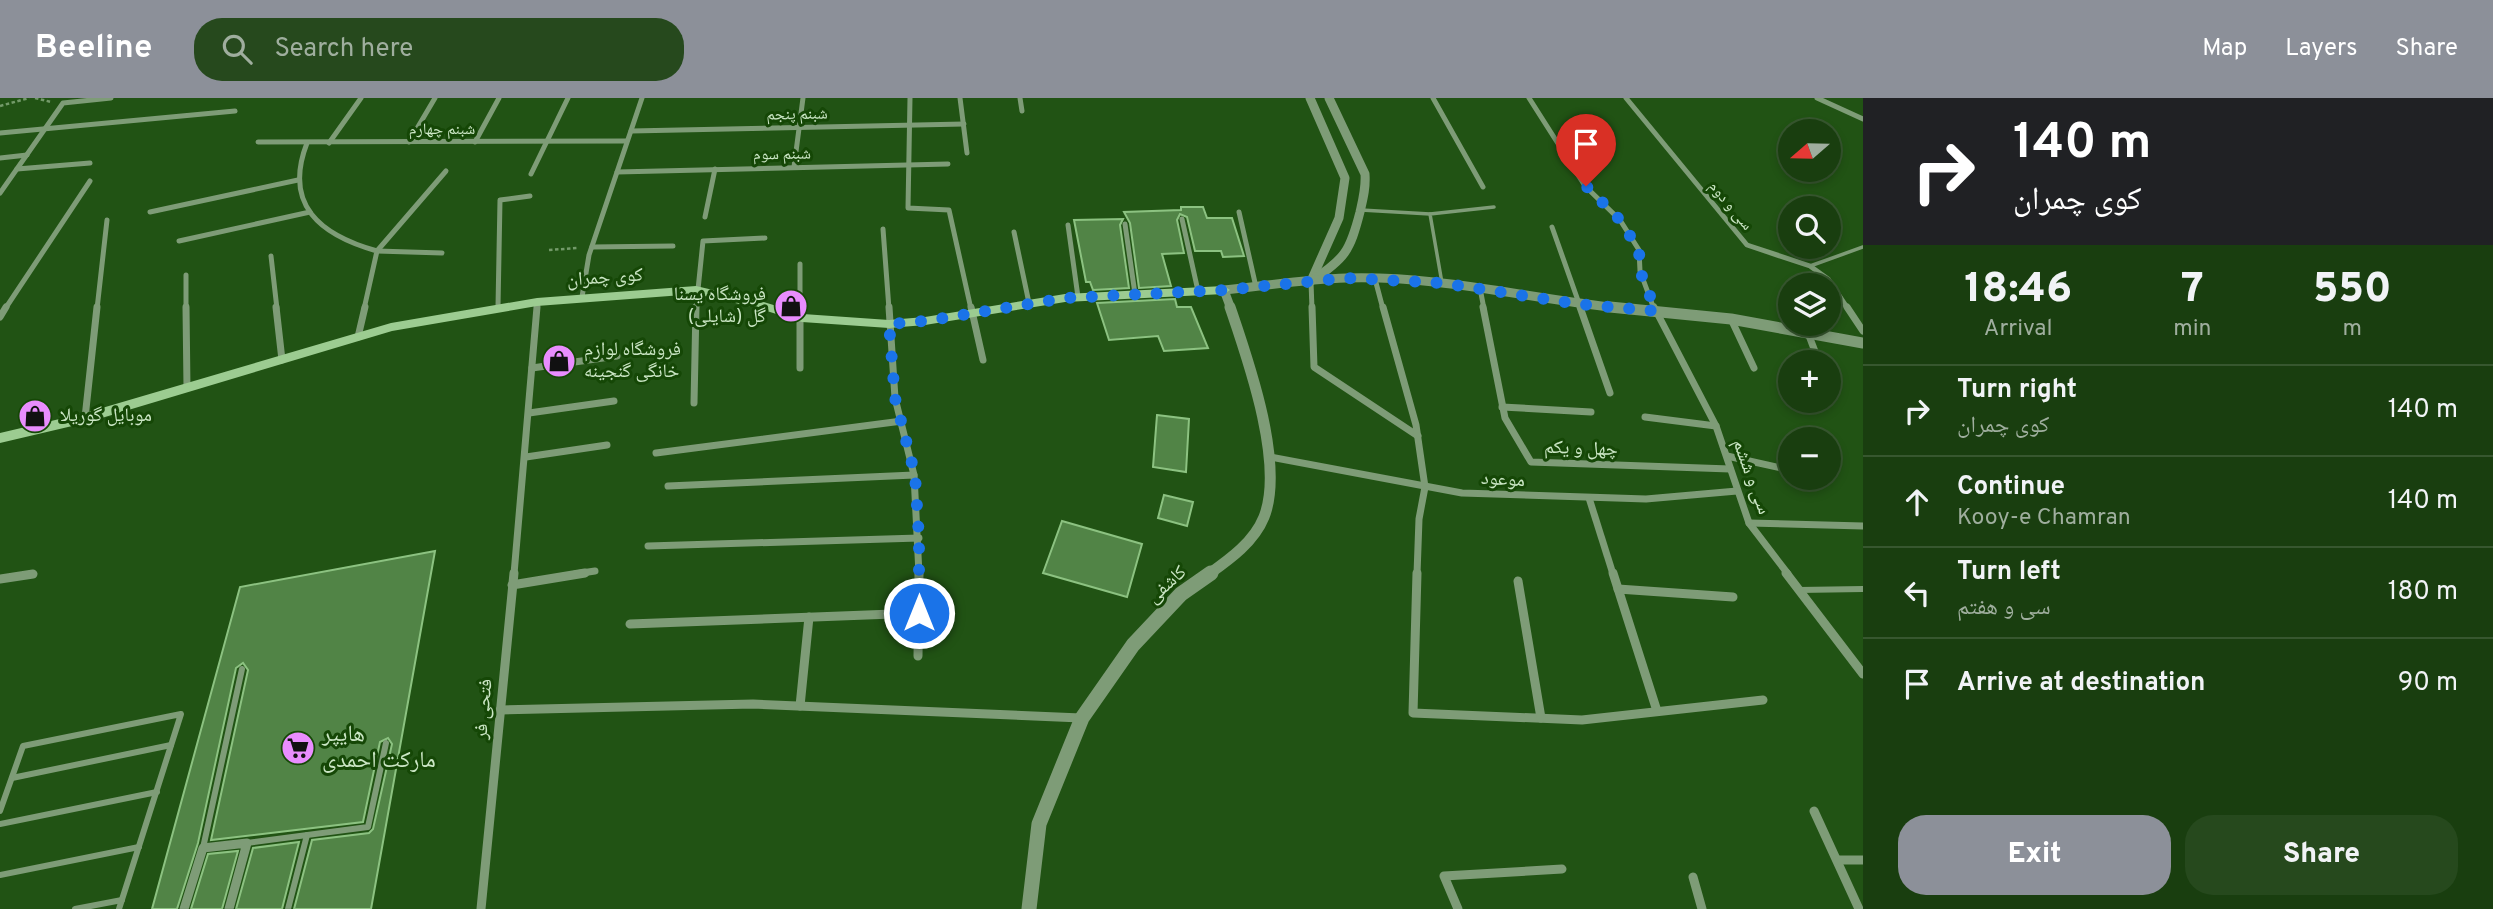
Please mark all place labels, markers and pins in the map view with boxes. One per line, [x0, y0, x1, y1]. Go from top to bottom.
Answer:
pin [1556, 114, 1616, 186]
place label: فروشگاه یسنا گل (شایلی) [674, 283, 766, 329]
shop icon: فروشگاه یسنا گل (شایلی) [772, 287, 810, 325]
place label: فروشگاه لوازم خانگی گنجینه [584, 338, 681, 384]
shop icon: فروشگاه لوازم خانگی گنجینه [540, 342, 578, 380]
shop icon: موبایل گوریلا [16, 397, 54, 435]
place label: موبایل گوریلا [60, 404, 152, 428]
place label: هایپر مارکت احمدی [321, 721, 436, 776]
supermarket icon: هایپر مارکت احمدی [279, 729, 317, 767]

